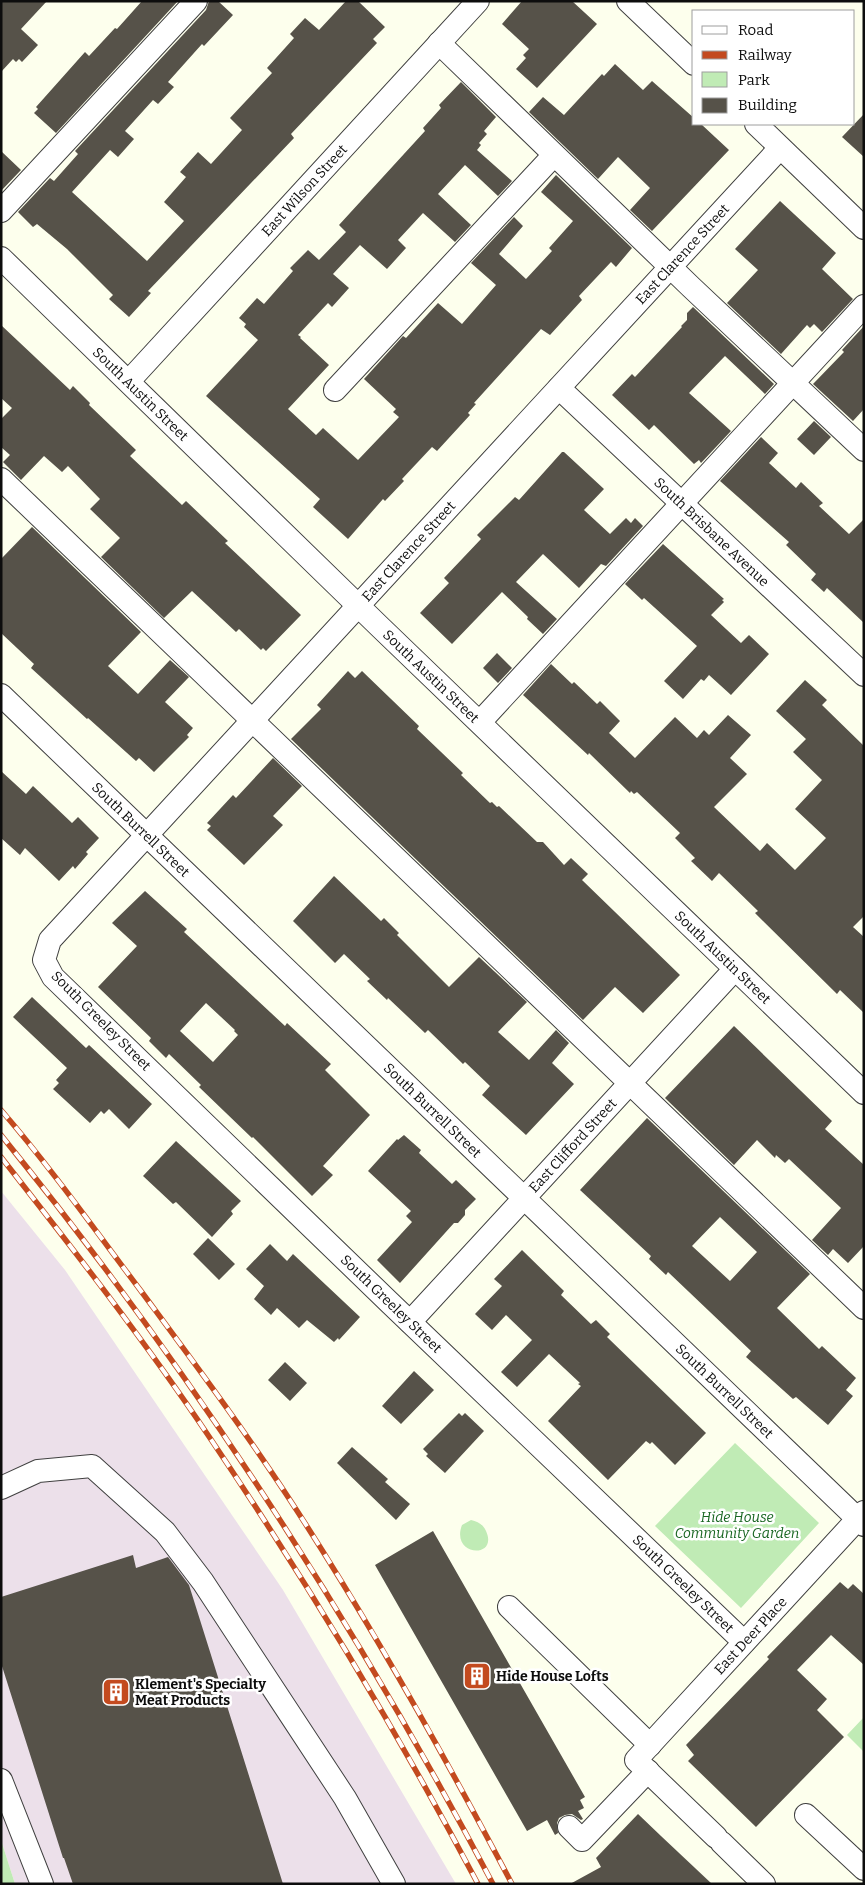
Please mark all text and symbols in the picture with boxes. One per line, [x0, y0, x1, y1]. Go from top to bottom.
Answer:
legend [692, 10, 855, 125]
text: Road [738, 21, 773, 39]
text: Railway [738, 46, 792, 64]
text: Park [738, 71, 770, 89]
text: Building [738, 96, 797, 114]
street label: East Wilson Street [258, 141, 351, 240]
street label: East Clarence Street [632, 200, 733, 308]
street label: South Austin Street [89, 344, 192, 444]
street label: South Brisbane Avenue [651, 474, 773, 590]
street label: East Clarence Street [358, 497, 459, 605]
street label: South Austin Street [380, 626, 483, 726]
street label: South Burrell Street [88, 779, 193, 880]
street label: South Austin Street [671, 907, 775, 1007]
street label: South Greeley Street [48, 968, 154, 1074]
street label: South Burrell Street [380, 1059, 485, 1161]
street label: East Clifford Street [525, 1095, 620, 1196]
street label: South Greeley Street [337, 1251, 445, 1357]
street label: South Burrell Street [672, 1340, 777, 1442]
park label: Hide House Community Garden [675, 1509, 799, 1542]
street label: South Greeley Street [629, 1531, 737, 1637]
street label: East Deer Place [710, 1593, 790, 1678]
building icon: Hide House Lofts [462, 1661, 492, 1691]
place label: Hide House Lofts [496, 1668, 609, 1685]
place label: Klement's Specialty Meat Products [135, 1676, 266, 1709]
building icon: Klement's Specialty Meat Products [101, 1677, 131, 1707]

